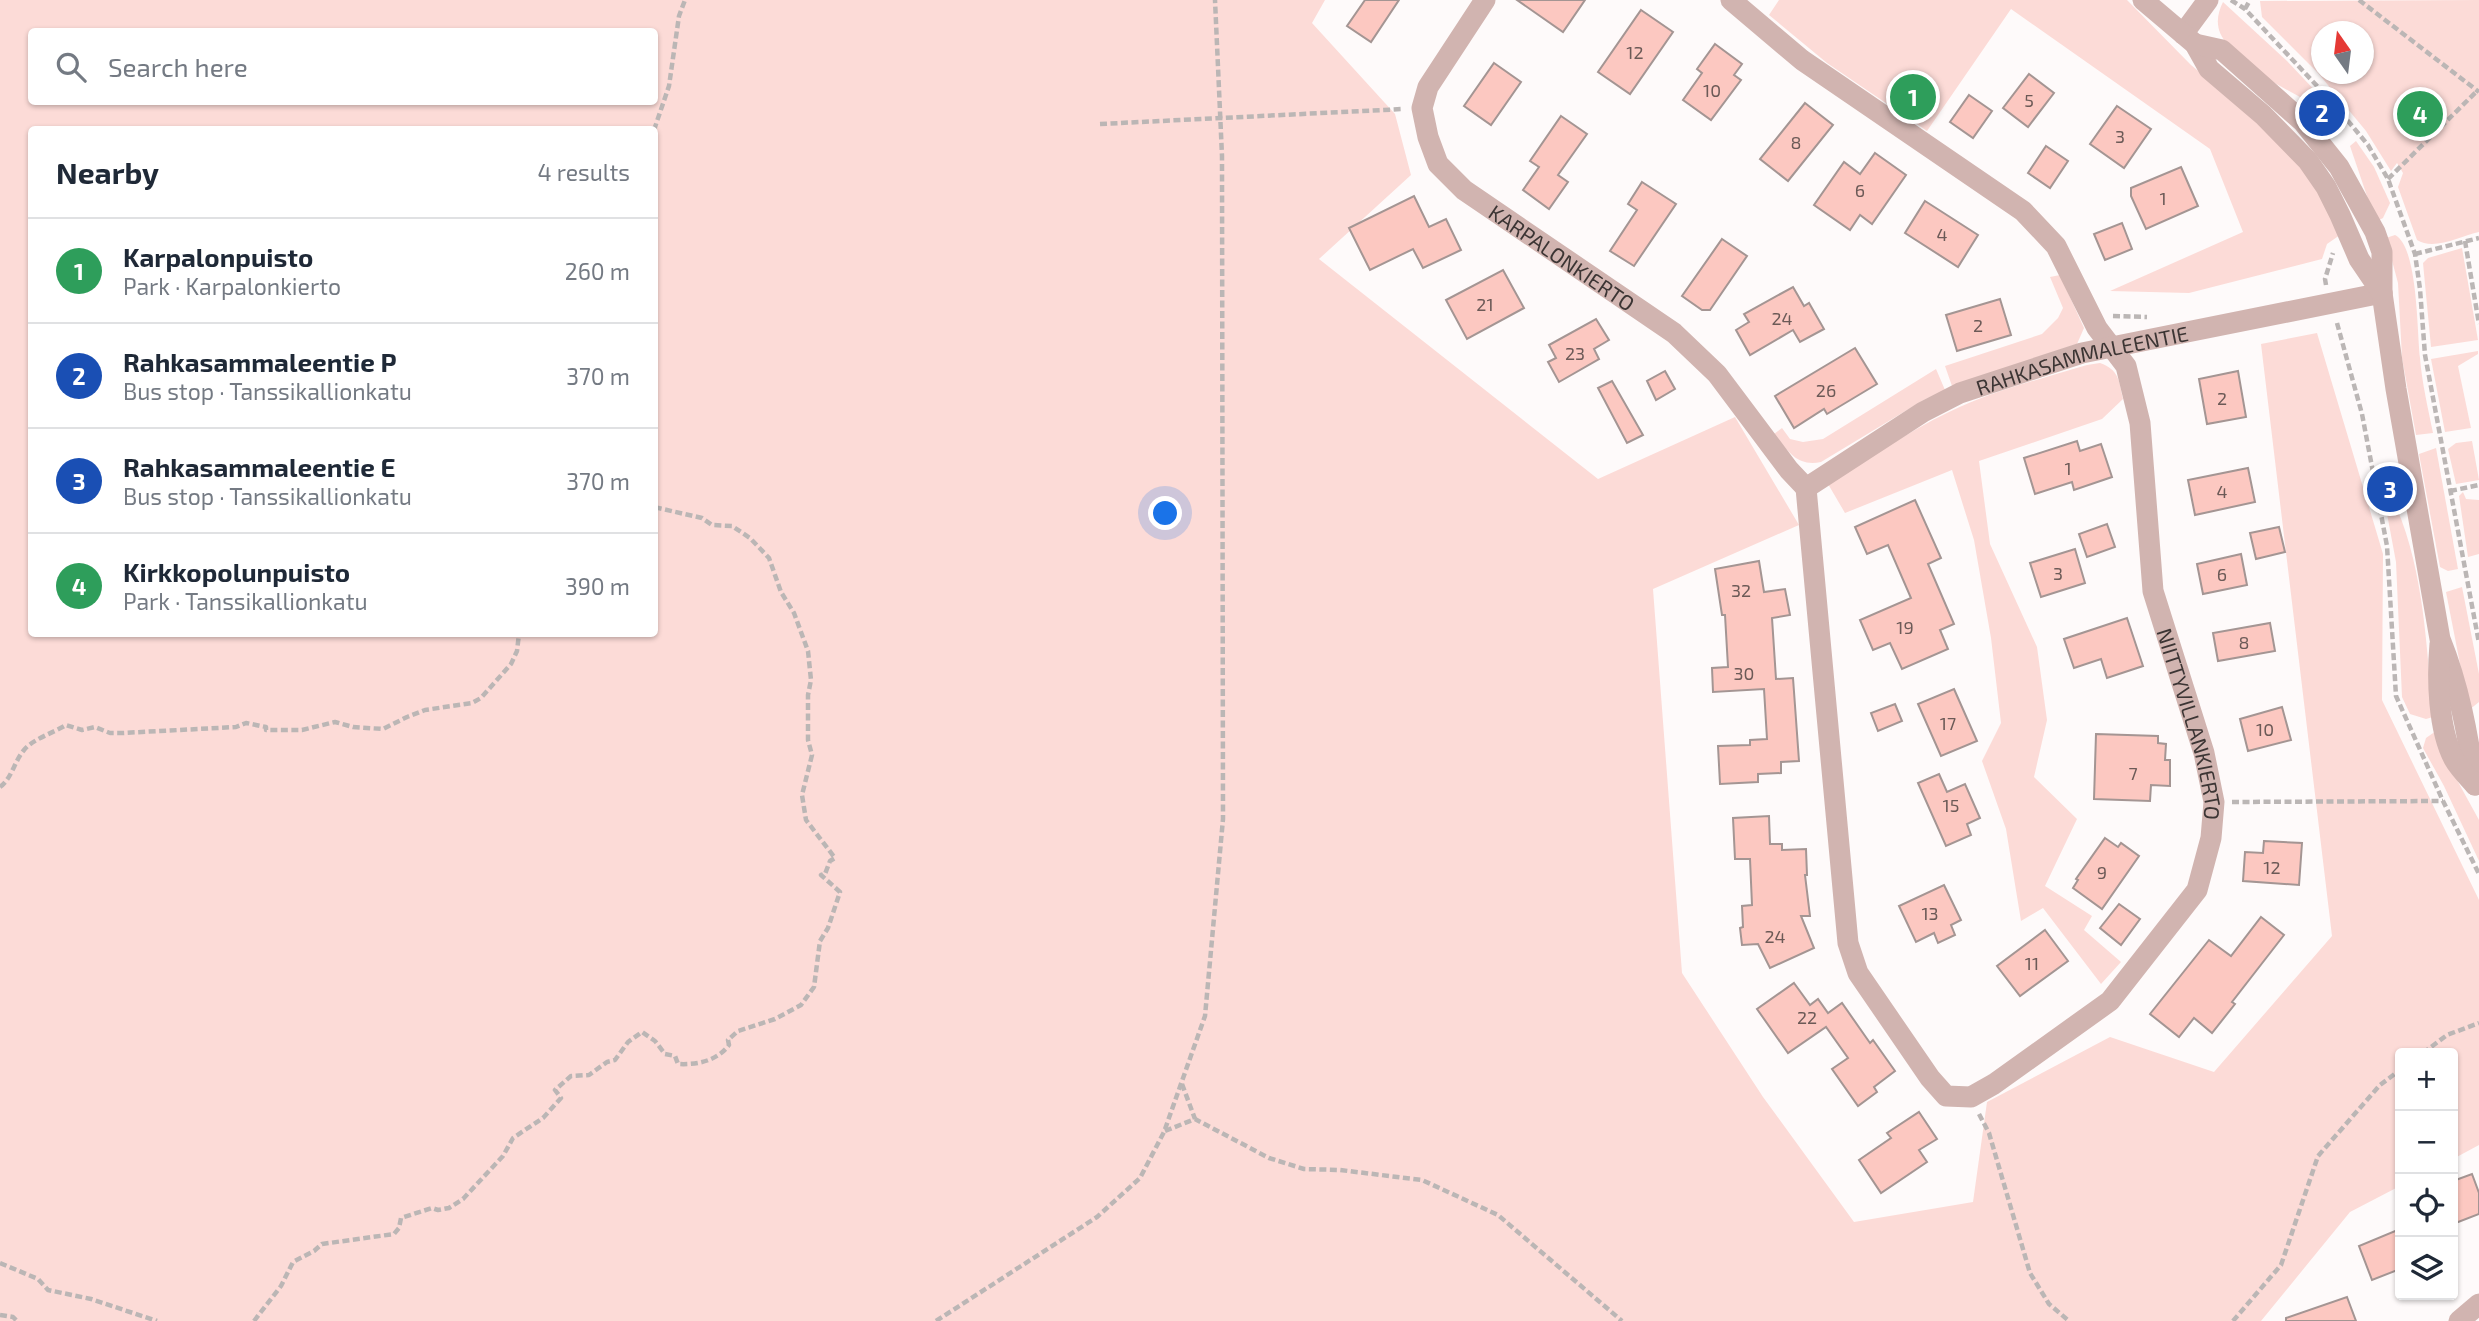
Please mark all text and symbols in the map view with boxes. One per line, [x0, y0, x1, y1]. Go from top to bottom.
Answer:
north arrow [2311, 21, 2374, 84]
search box [28, 28, 658, 105]
house number: 12 [1626, 41, 1644, 63]
icon: search [52, 48, 90, 86]
text: Search here [108, 51, 248, 82]
pin: 1 [1890, 71, 1936, 123]
house number: 10 [1703, 79, 1721, 101]
pin: 2 [2299, 87, 2345, 139]
pin: 4 [2397, 88, 2443, 140]
house number: 5 [2024, 89, 2034, 111]
house number: 3 [2115, 125, 2125, 147]
house number: 8 [1791, 131, 1801, 153]
text: Nearby [56, 154, 159, 190]
text: 4 results [538, 158, 630, 186]
house number: 6 [1855, 179, 1865, 201]
house number: 1 [2159, 187, 2167, 209]
street label: KARPALONKIERTO [1485, 199, 1640, 315]
house number: 4 [1936, 223, 1948, 245]
text: Karpalonpuisto [123, 241, 313, 272]
text: 1 [74, 257, 84, 285]
text: 260 m [565, 257, 630, 285]
text: Park · Karpalonkierto [123, 272, 341, 300]
house number: 21 [1476, 293, 1494, 315]
house number: 24 [1771, 307, 1793, 329]
house number: 2 [1973, 314, 1983, 336]
street label: RAHKASAMMALEENTIE [1973, 320, 2190, 399]
house number: 23 [1565, 342, 1585, 364]
text: Rahkasammaleentie P [123, 346, 397, 377]
text: 2 [72, 362, 86, 390]
text: 370 m [566, 362, 630, 390]
text: Bus stop · Tanssikallionkatu [123, 377, 412, 405]
house number: 26 [1816, 379, 1836, 401]
house number: 2 [2217, 387, 2227, 409]
text: Rahkasammaleentie E [123, 451, 396, 482]
house number: 1 [2064, 457, 2072, 479]
pin: 3 [2367, 463, 2413, 515]
text: 3 [72, 467, 86, 495]
text: 370 m [566, 467, 630, 495]
house number: 4 [2216, 480, 2228, 502]
text: Bus stop · Tanssikallionkatu [123, 482, 412, 510]
your location [1148, 496, 1182, 530]
text: Kirkkopolunpuisto [123, 556, 350, 587]
house number: 3 [2053, 562, 2063, 584]
house number: 6 [2217, 563, 2227, 585]
text: 4 [72, 572, 86, 600]
text: 390 m [565, 572, 630, 600]
house number: 32 [1731, 579, 1751, 601]
text: Park · Tanssikallionkatu [123, 587, 368, 615]
house number: 19 [1896, 616, 1914, 638]
street label: NIITTYVILLANKIERTO [2153, 625, 2227, 821]
house number: 8 [2239, 631, 2249, 653]
house number: 30 [1734, 662, 1754, 684]
house number: 17 [1940, 712, 1956, 734]
house number: 10 [2256, 718, 2274, 740]
house number: 7 [2128, 762, 2138, 784]
house number: 15 [1943, 794, 1959, 816]
house number: 12 [2263, 856, 2281, 878]
house number: 9 [2097, 861, 2107, 883]
house number: 13 [1921, 902, 1939, 924]
house number: 24 [1764, 925, 1786, 947]
house number: 11 [2025, 952, 2039, 974]
house number: 22 [1797, 1006, 1817, 1028]
map controls [2395, 1048, 2458, 1300]
button: + [2395, 1048, 2458, 1111]
button: − [2395, 1111, 2458, 1174]
button: locate [2395, 1174, 2458, 1237]
button: layers [2395, 1237, 2458, 1300]

